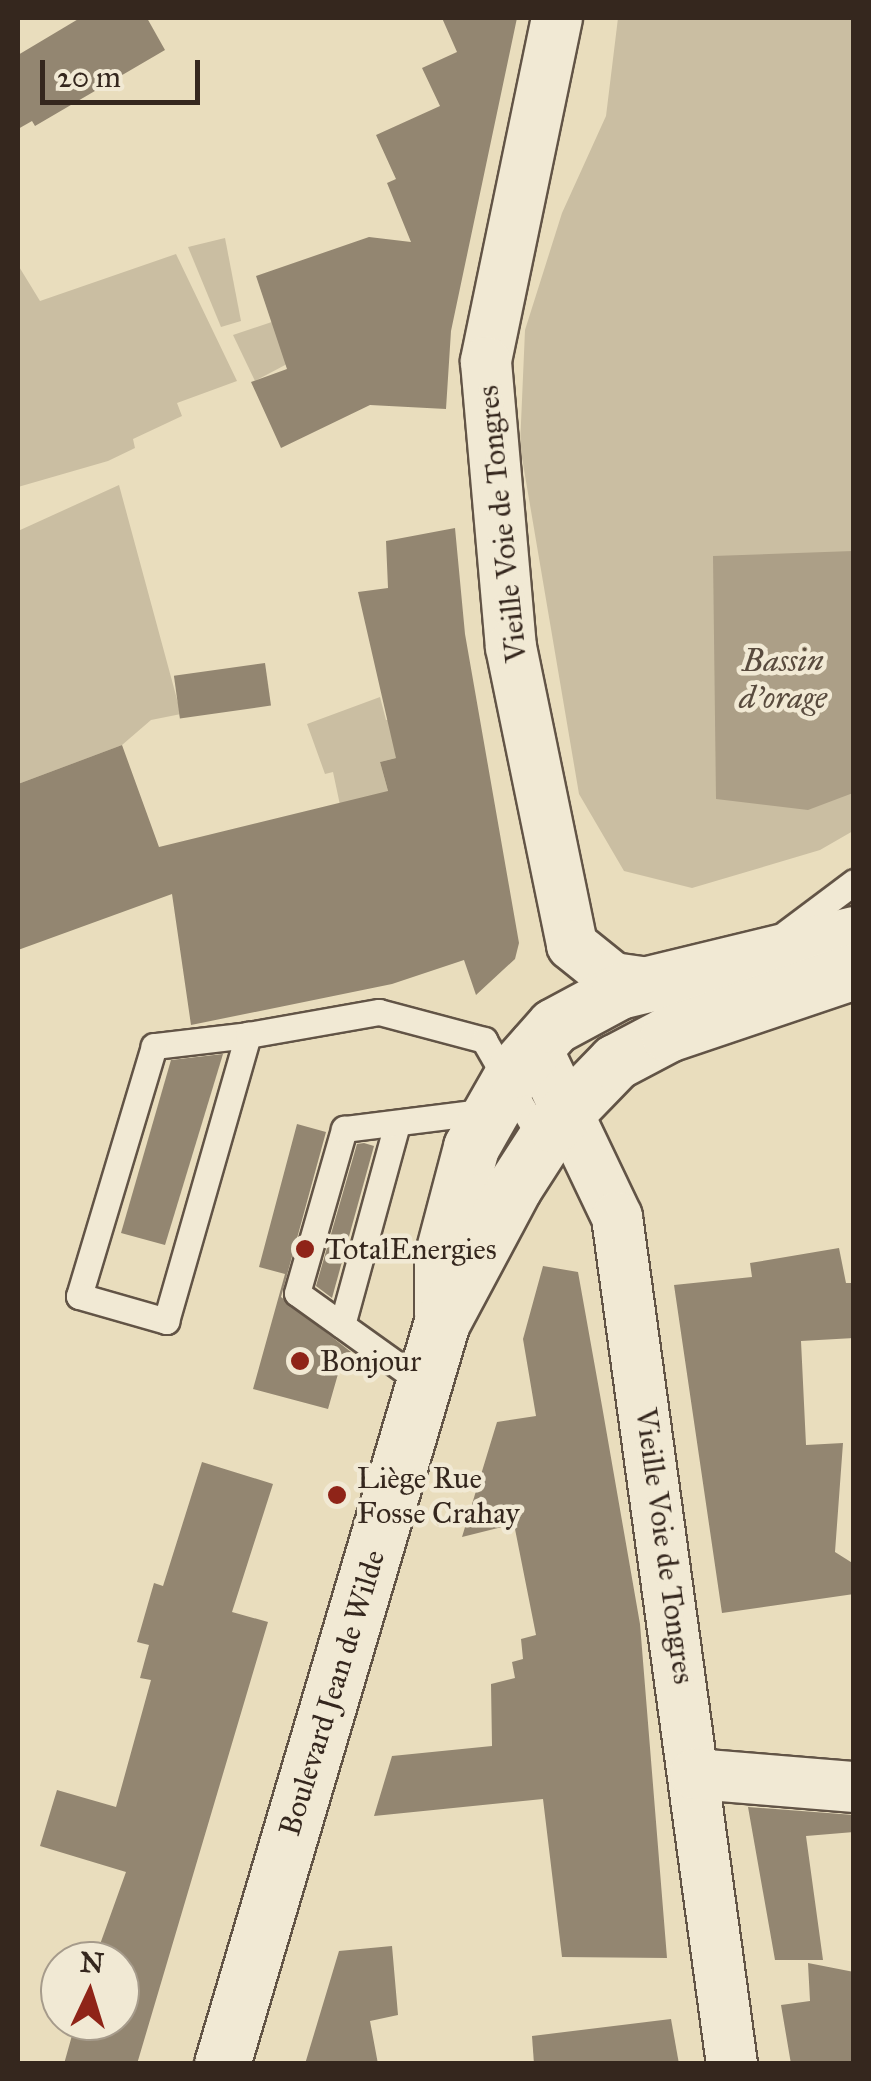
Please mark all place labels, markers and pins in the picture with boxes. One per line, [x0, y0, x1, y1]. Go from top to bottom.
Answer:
place label: TotalEnergies [325, 1231, 497, 1267]
marker: TotalEnergies [294, 1238, 316, 1260]
place label: Bonjour [320, 1343, 421, 1379]
marker: Bonjour [289, 1350, 311, 1372]
place label: Liège Rue Fosse Crahay [357, 1460, 520, 1530]
marker: Liège Rue Fosse Crahay [326, 1484, 348, 1506]

